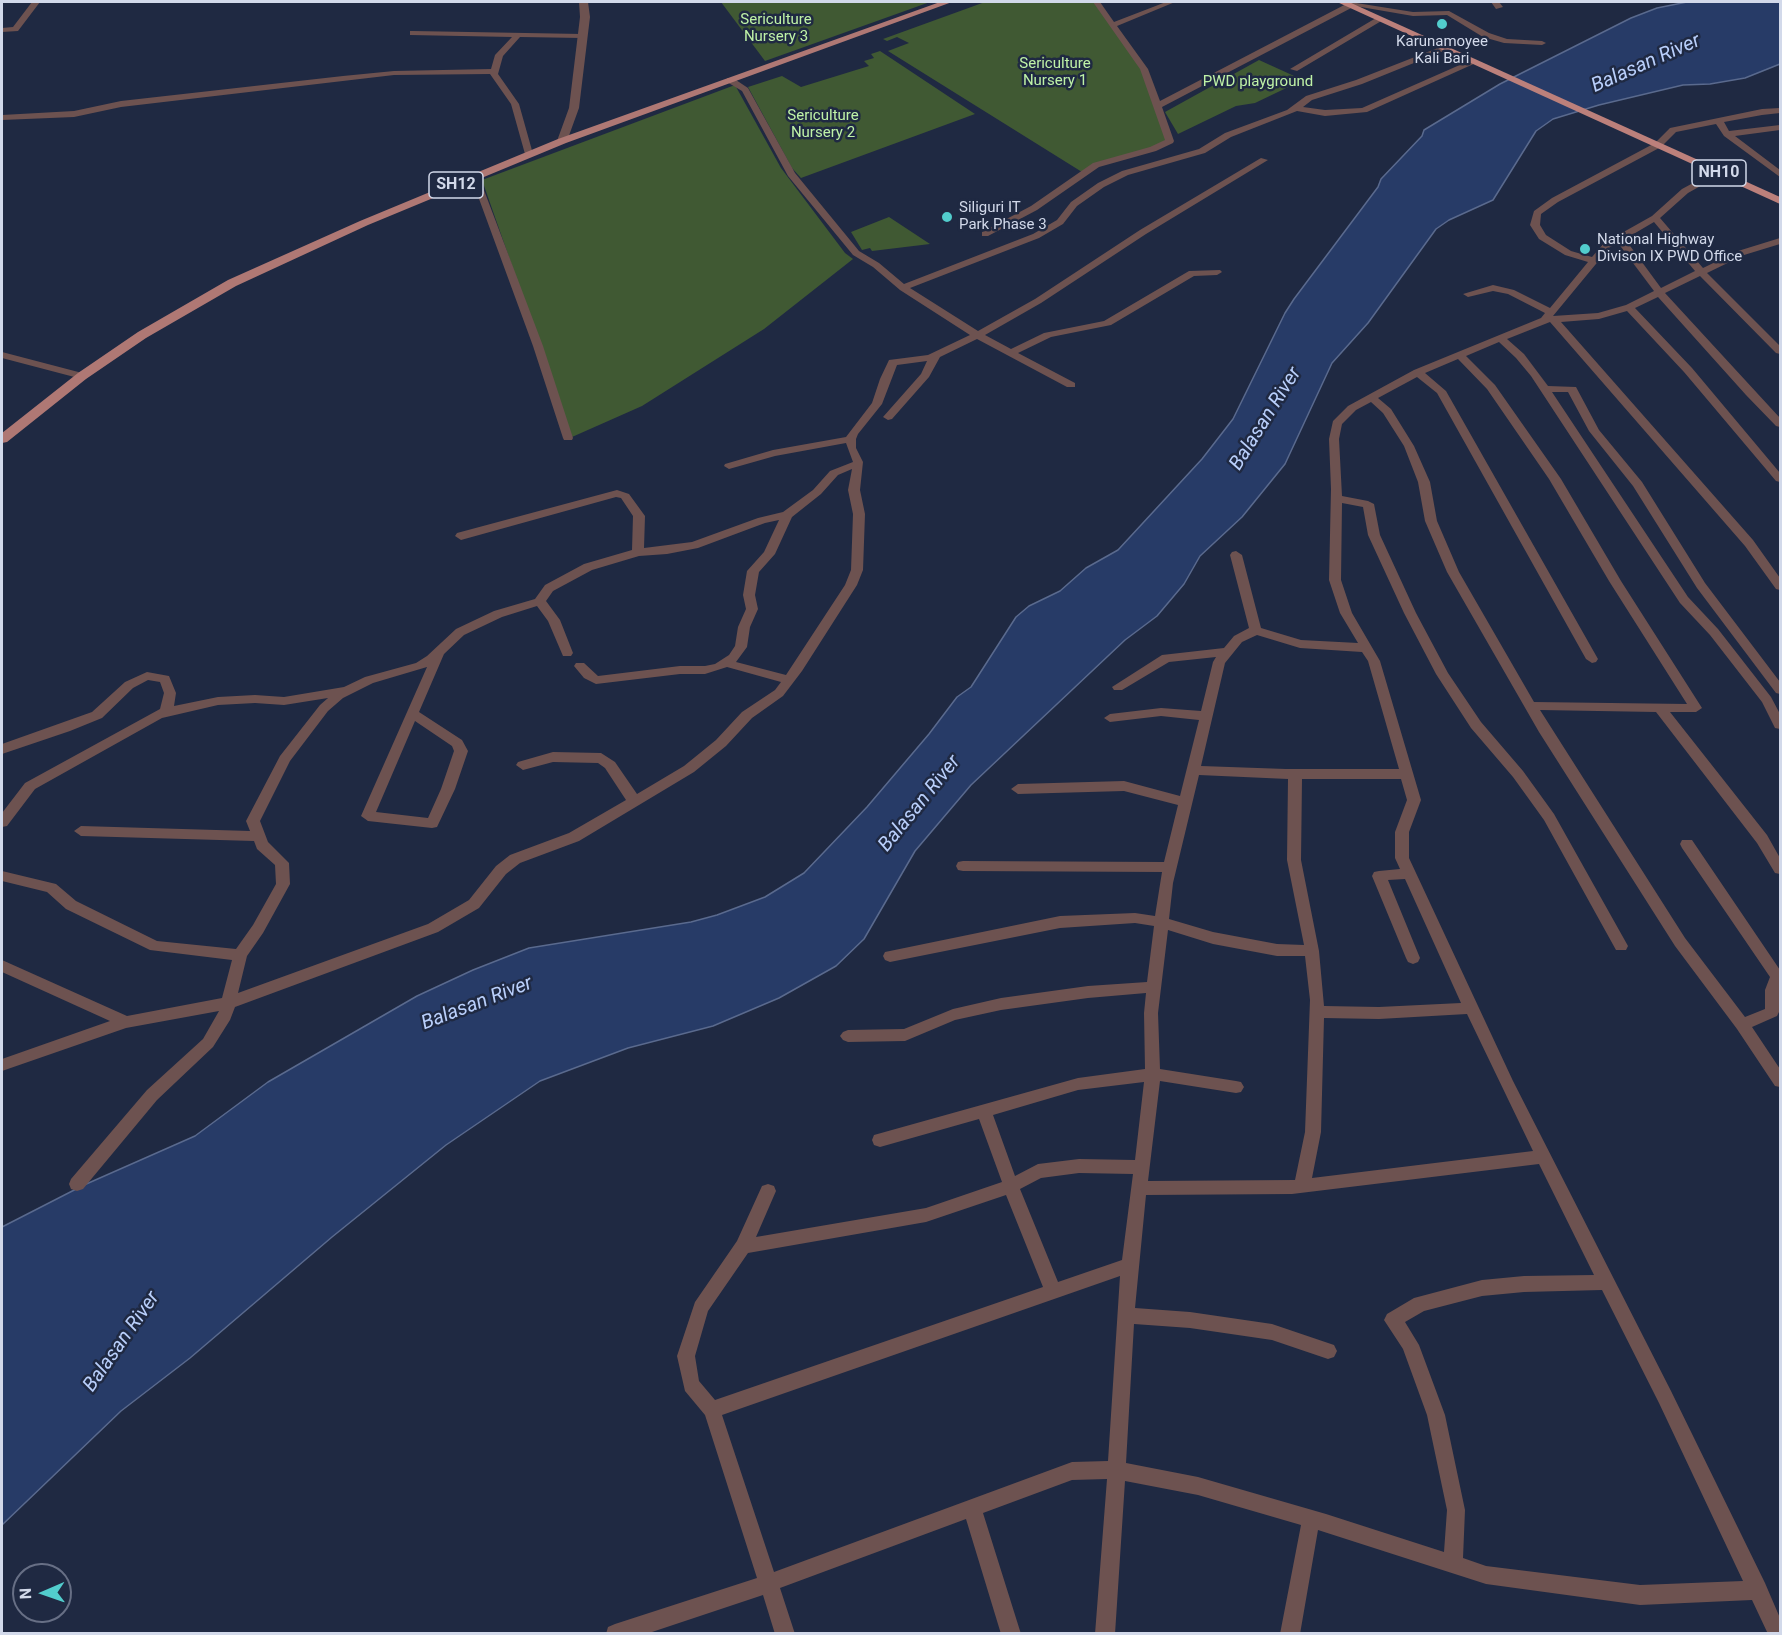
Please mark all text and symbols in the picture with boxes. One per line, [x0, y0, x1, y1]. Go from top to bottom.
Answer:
park label: Sericulture Nursery 3 [740, 11, 812, 46]
marker: Karunamoyee Kali Bari [1435, 17, 1449, 31]
water label: Balasan River [1588, 29, 1704, 99]
place label: Karunamoyee Kali Bari [1396, 33, 1488, 68]
park label: Sericulture Nursery 1 [1019, 55, 1091, 90]
park label: PWD playground [1203, 73, 1313, 91]
park label: Sericulture Nursery 2 [787, 107, 859, 142]
road number: NH10 [1692, 160, 1746, 186]
road number: SH12 [429, 172, 483, 198]
place label: Siliguri IT Park Phase 3 [959, 199, 1047, 234]
marker: Siliguri IT Park Phase 3 [940, 210, 954, 224]
place label: National Highway Divison IX PWD Office [1597, 231, 1742, 266]
marker: National Highway Divison IX PWD Office [1578, 242, 1592, 256]
water label: Balasan River [1225, 363, 1307, 475]
water label: Balasan River [874, 751, 966, 857]
water label: Balasan River [418, 972, 536, 1036]
water label: Balasan River [79, 1287, 165, 1397]
north arrow [12, 1563, 72, 1623]
text: N [16, 1588, 35, 1600]

